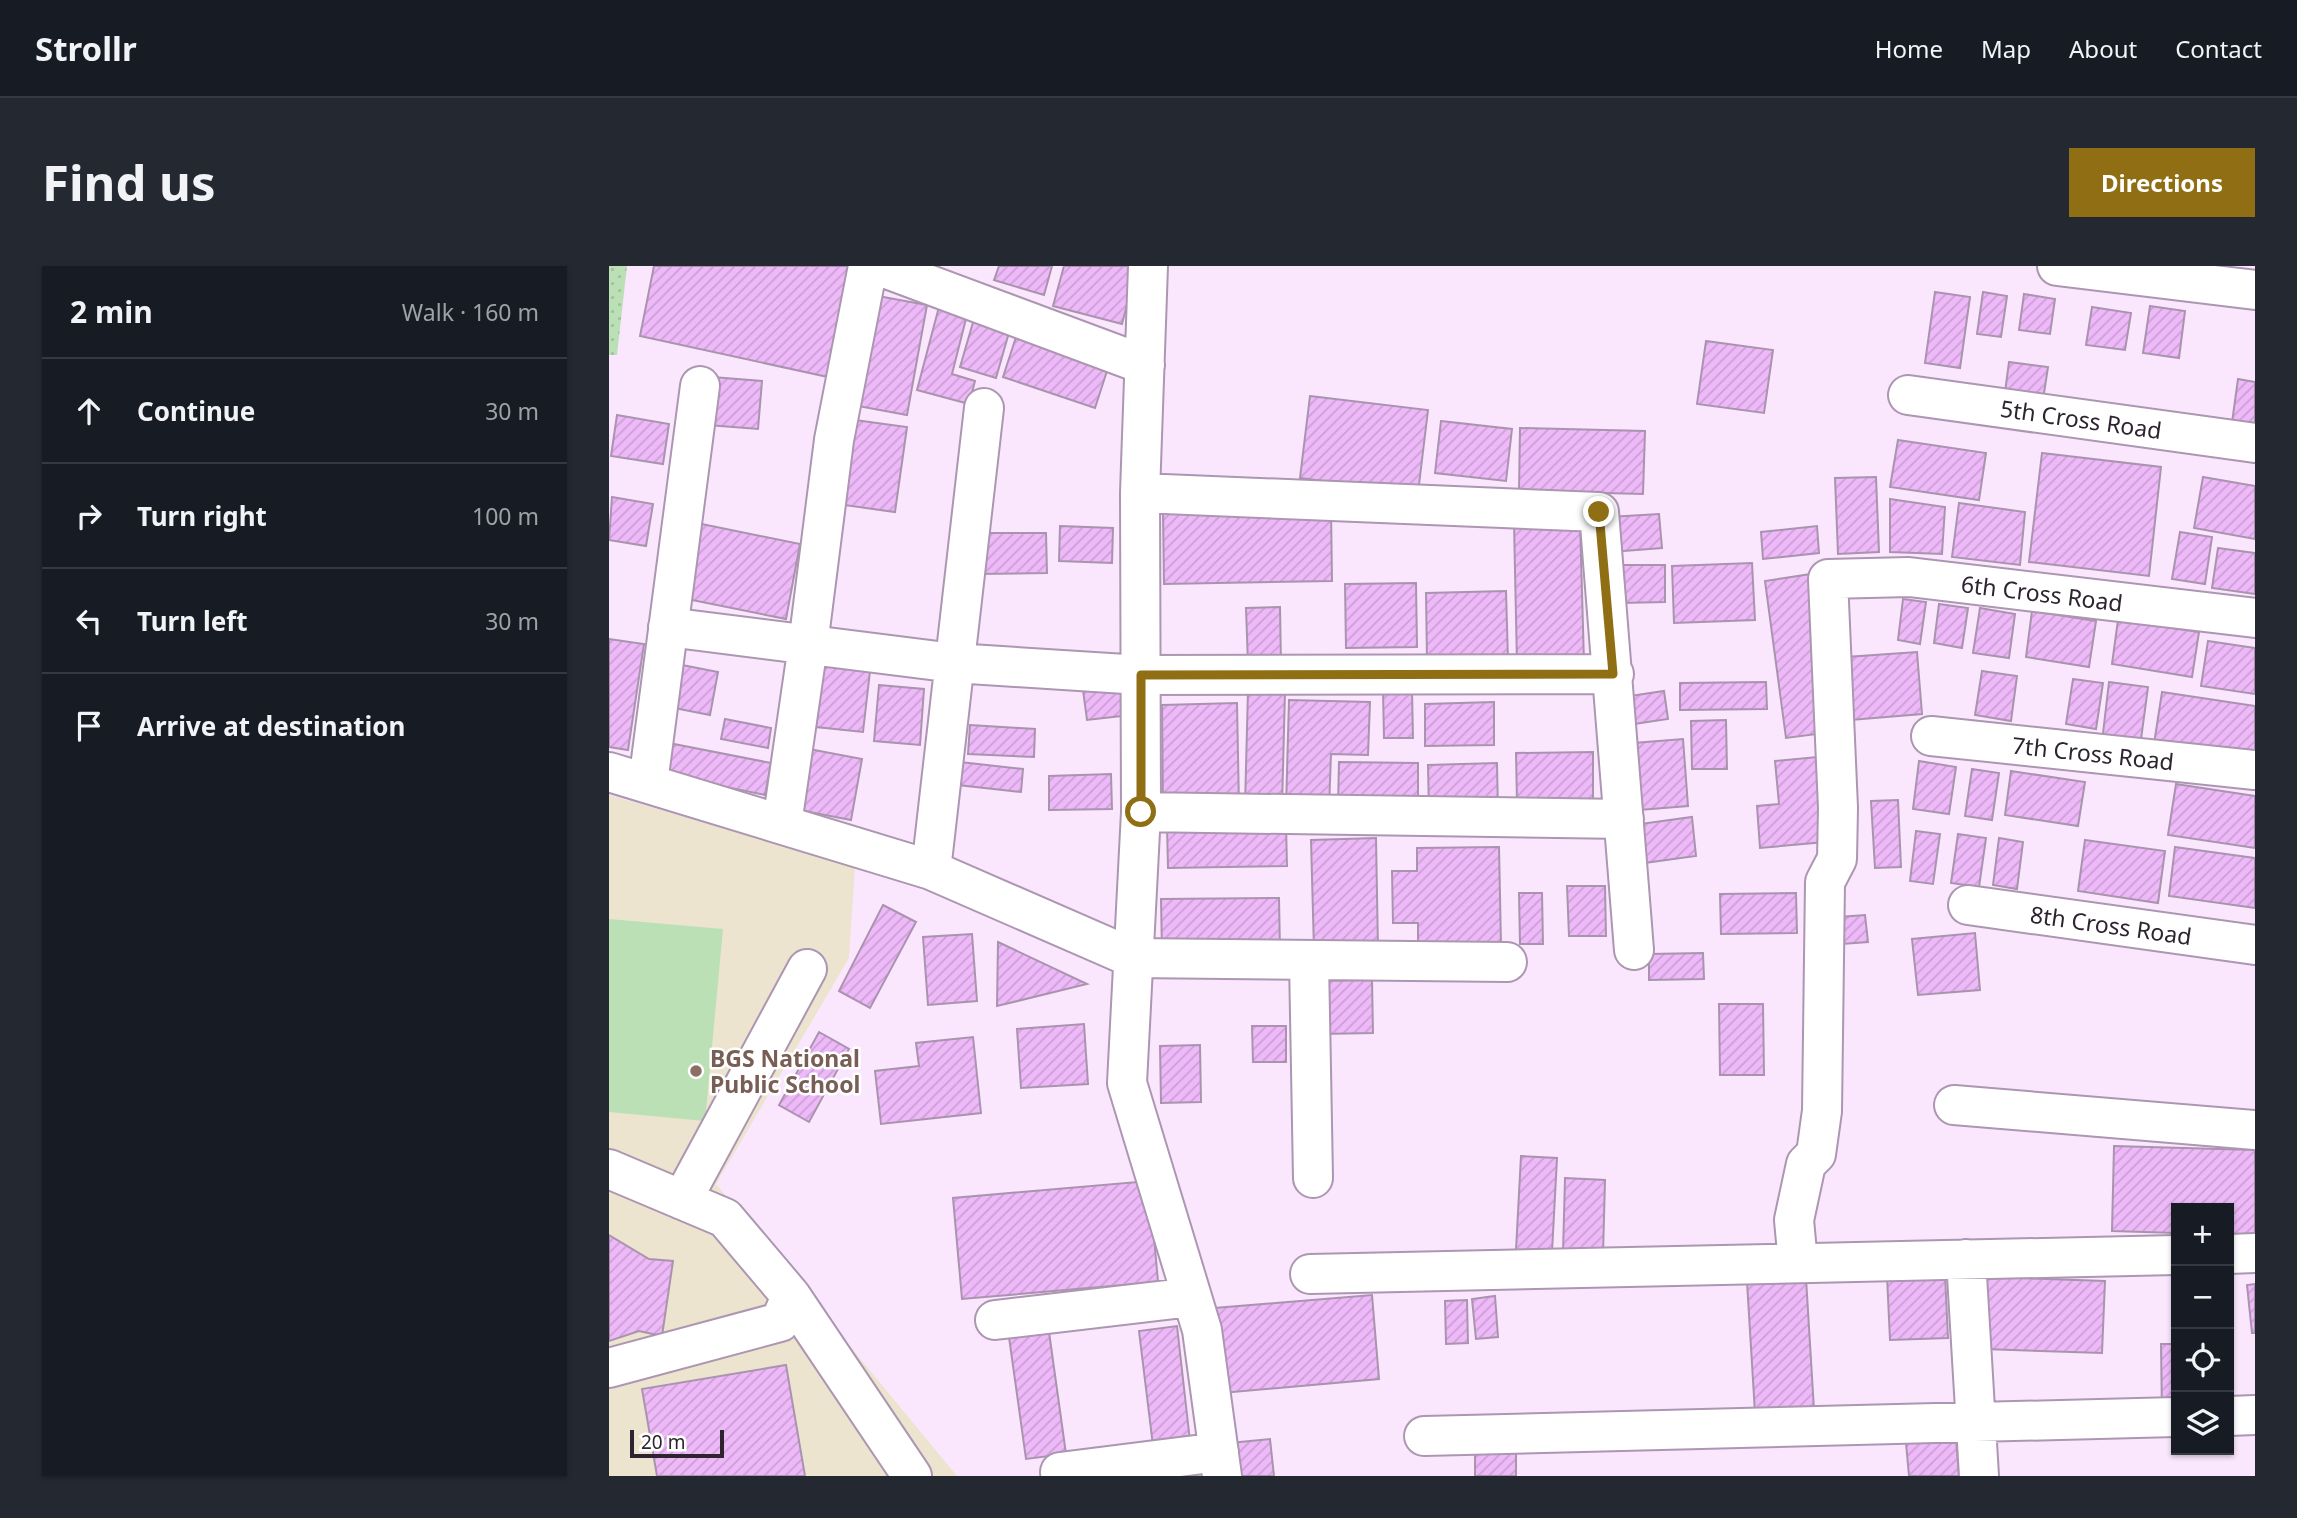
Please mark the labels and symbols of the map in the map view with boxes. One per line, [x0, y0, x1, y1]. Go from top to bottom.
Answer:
street label: 5th Cross Road [1998, 392, 2164, 446]
route end [1583, 496, 1614, 527]
street label: 6th Cross Road [1959, 567, 2125, 619]
street label: 7th Cross Road [2011, 729, 2175, 777]
route start [1125, 796, 1156, 827]
street label: 8th Cross Road [2028, 898, 2194, 952]
place label: BGS National Public School [710, 1042, 860, 1100]
marker: BGS National Public School [688, 1063, 704, 1079]
scale bar [630, 1427, 725, 1459]

